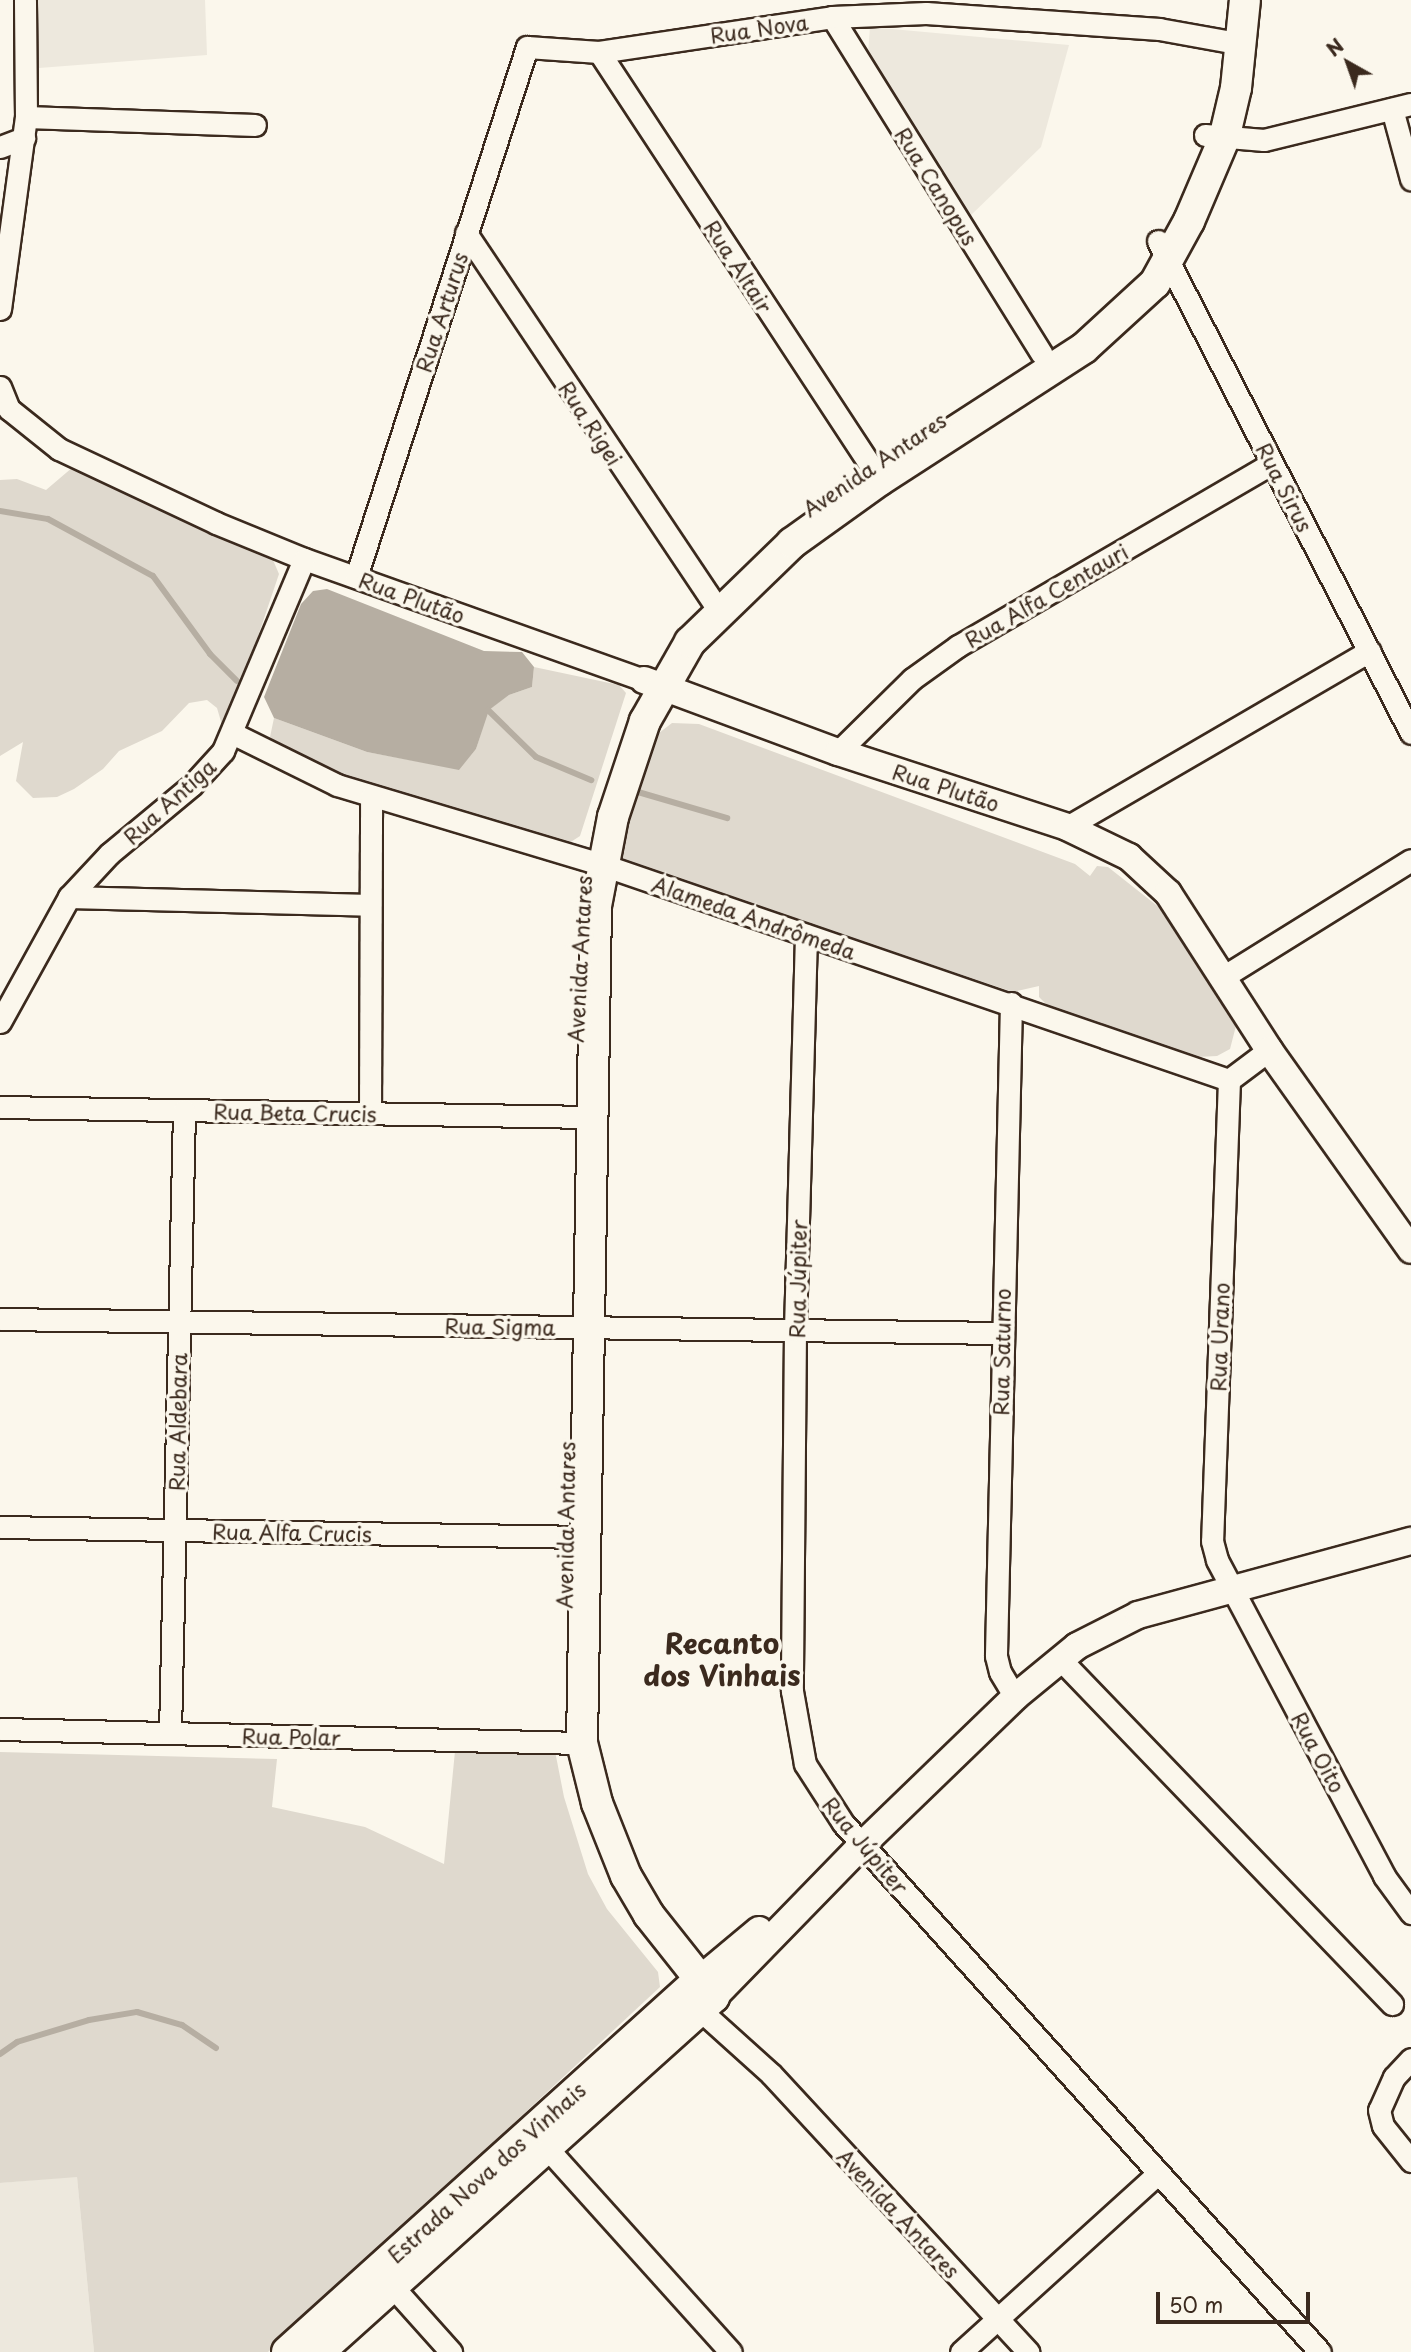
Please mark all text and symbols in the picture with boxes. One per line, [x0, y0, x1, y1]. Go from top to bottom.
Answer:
street label: Rua Nova [708, 9, 810, 47]
north arrow [1313, 28, 1383, 98]
text: N [1320, 31, 1349, 62]
street label: Rua Canopus [891, 122, 983, 250]
street label: Rua Altair [700, 215, 778, 317]
street label: Rua Arturus [410, 249, 472, 375]
street label: Rua Rigei [554, 376, 628, 470]
street label: Avenida Antares [797, 407, 951, 521]
street label: Rua Sirus [1252, 438, 1318, 536]
street label: Rua Alfa Centauri [959, 538, 1133, 652]
street label: Rua Plutão [355, 566, 469, 628]
street label: Rua Antiga [118, 753, 220, 849]
street label: Rua Plutão [889, 758, 1003, 816]
street label: Alameda Andrômeda [648, 870, 860, 964]
street label: Avenida Antares [562, 874, 596, 1044]
street label: Rua Beta Crucis [212, 1098, 378, 1126]
street label: Rua Júpiter [783, 1219, 811, 1339]
street label: Rua Urano [1204, 1282, 1234, 1392]
street label: Rua Saturno [987, 1287, 1015, 1417]
street label: Rua Sigma [444, 1312, 556, 1340]
street label: Rua Aldebara [163, 1353, 191, 1491]
street label: Avenida Antares [551, 1441, 579, 1609]
street label: Rua Alfa Crucis [211, 1518, 373, 1546]
district label: Recanto dos Vinhais [643, 1626, 801, 1692]
street label: Rua Oito [1287, 1707, 1351, 1797]
street label: Rua Polar [241, 1723, 341, 1749]
street label: Rua Júpiter [818, 1791, 914, 1899]
street label: Estrada Nova dos Vinhais [381, 2076, 591, 2268]
street label: Avenida Antares [832, 2143, 966, 2283]
scale bar [1159, 2278, 1313, 2322]
text: 50 m [1169, 2288, 1223, 2320]

